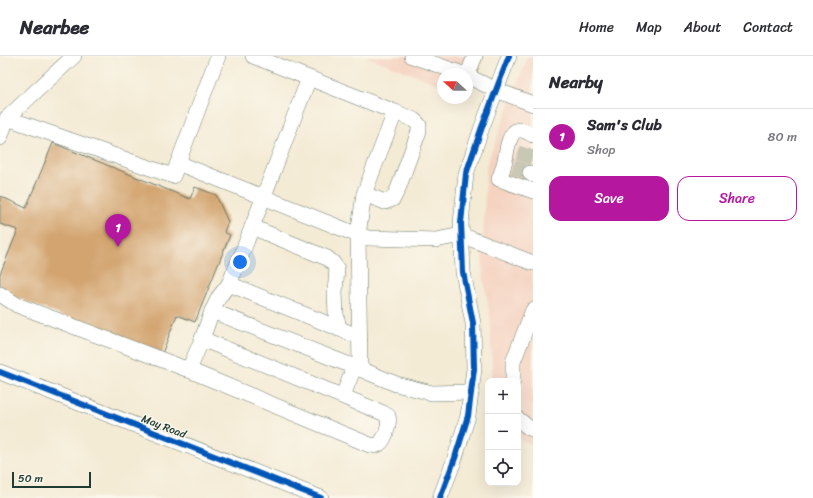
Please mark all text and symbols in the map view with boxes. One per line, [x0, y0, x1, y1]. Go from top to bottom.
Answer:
text: Nearbee [20, 11, 89, 44]
text: Home [579, 15, 614, 40]
text: Map [636, 15, 662, 40]
text: About [684, 15, 721, 40]
text: Contact [743, 15, 793, 40]
text: Nearby [549, 67, 603, 97]
north arrow [437, 68, 473, 104]
text: Sam's Club [587, 112, 662, 138]
text: 1 [559, 125, 565, 148]
text: 80 m [768, 125, 797, 148]
text: Shop [587, 138, 615, 161]
button: Save [549, 176, 669, 221]
button: Share [677, 176, 797, 221]
pin: 1 [105, 214, 131, 247]
your location [230, 252, 250, 272]
map controls [485, 378, 521, 486]
button: + [485, 378, 521, 414]
street label: May Road [139, 409, 190, 444]
button: − [485, 414, 521, 450]
button: locate [485, 450, 521, 486]
text: 50 m [18, 469, 43, 488]
scale bar [12, 470, 91, 489]

